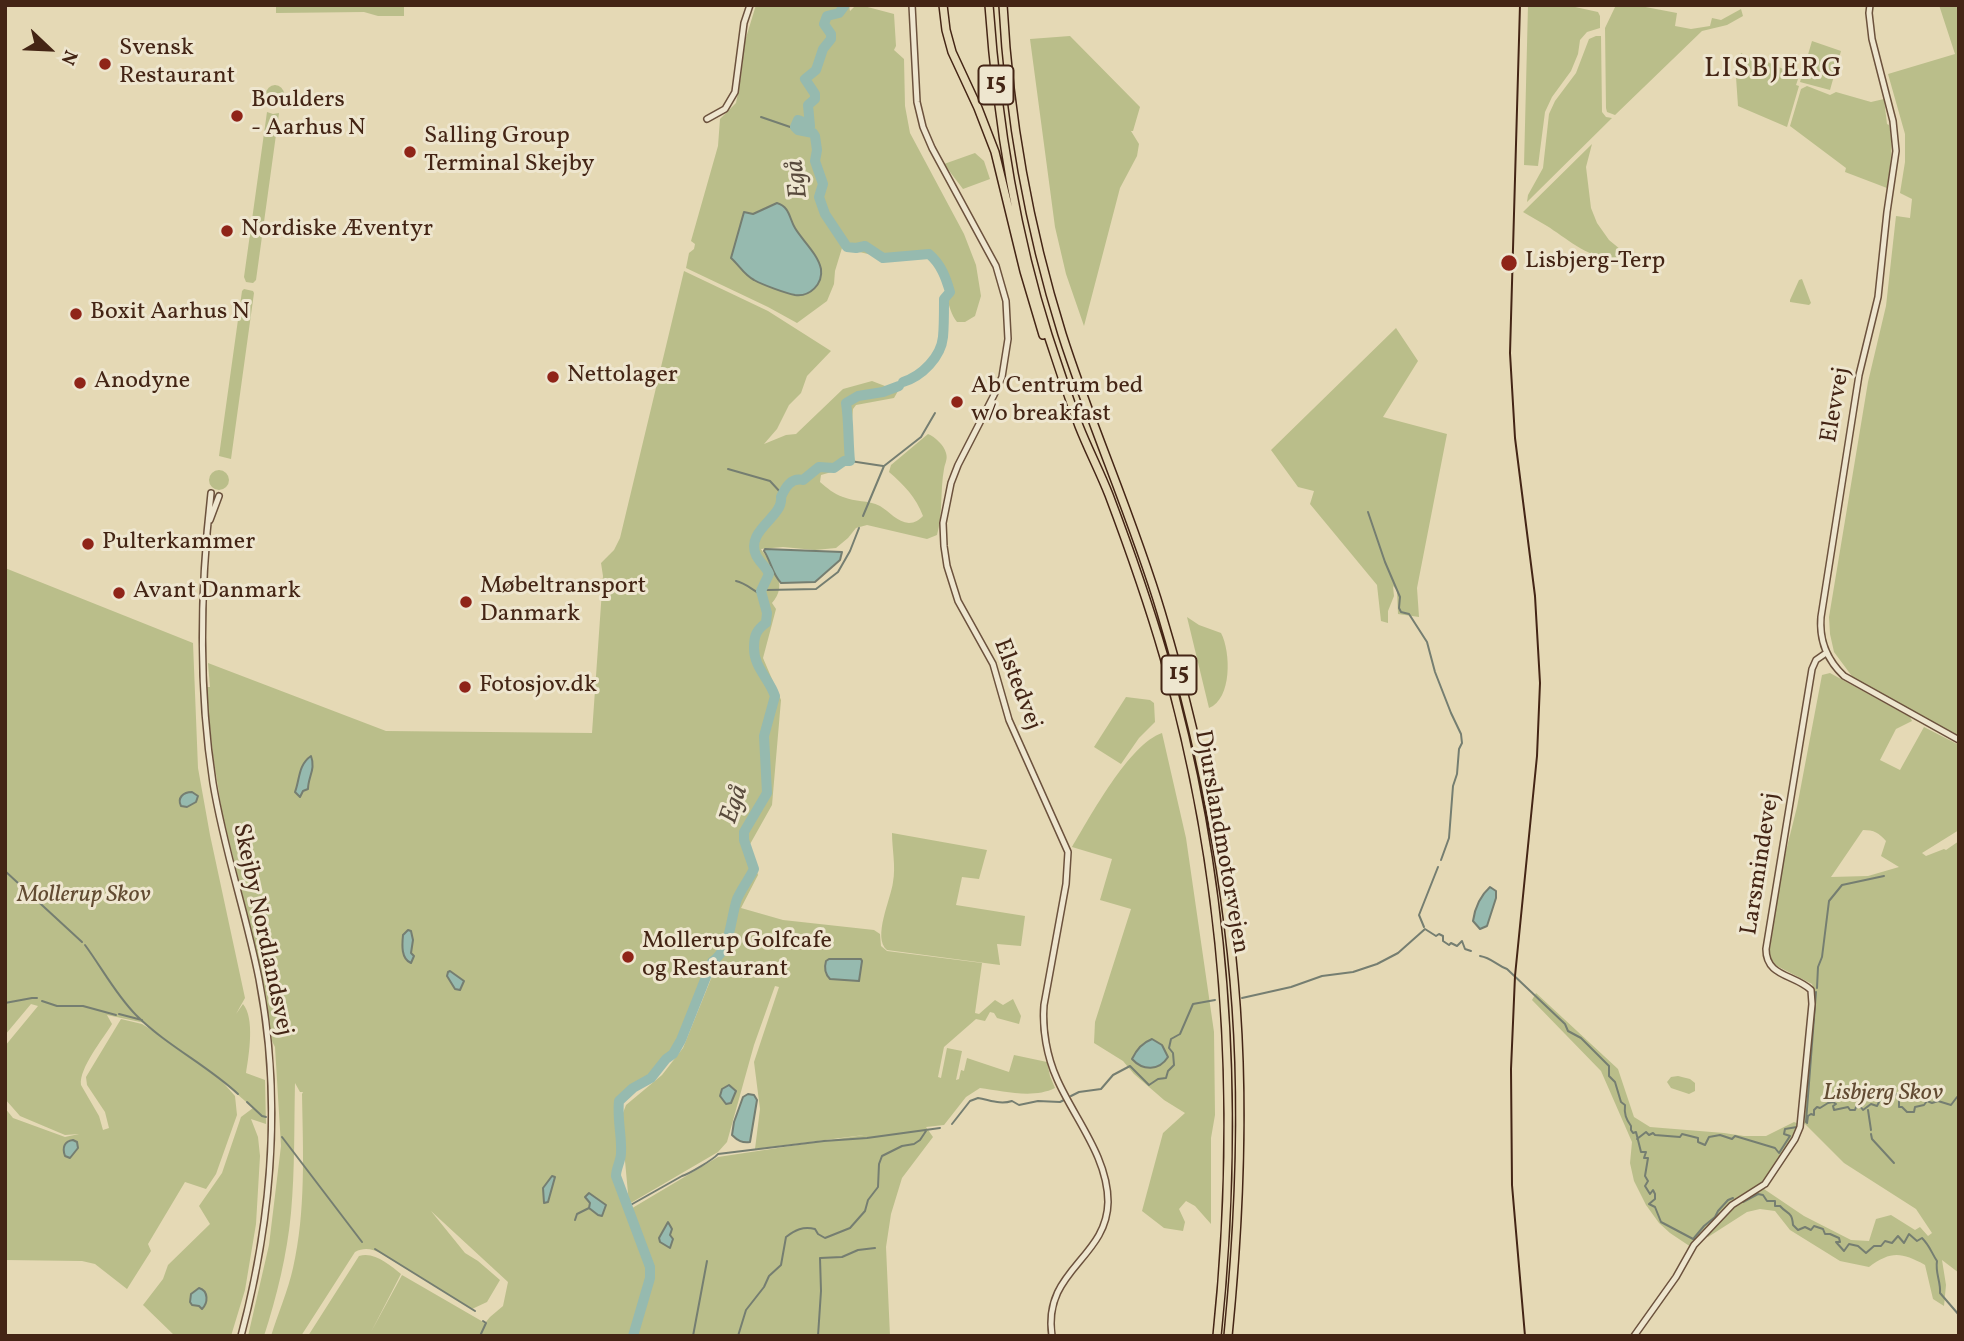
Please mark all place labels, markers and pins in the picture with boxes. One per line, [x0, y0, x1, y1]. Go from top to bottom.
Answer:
place label: Svensk Restaurant [119, 36, 235, 92]
marker: Svensk Restaurant [97, 56, 113, 72]
place label: Boulders - Aarhus N [251, 88, 365, 144]
marker: Boulders - Aarhus N [229, 108, 245, 124]
place label: Salling Group Terminal Skejby [424, 124, 595, 180]
marker: Salling Group Terminal Skejby [402, 144, 418, 160]
place label: Nordiske Æventyr [241, 217, 433, 245]
marker: Nordiske Æventyr [219, 223, 235, 239]
place label: Lisbjerg-Terp [1525, 249, 1665, 277]
marker: Lisbjerg-Terp [1499, 253, 1519, 273]
place label: Boxit Aarhus N [90, 300, 250, 328]
marker: Boxit Aarhus N [68, 306, 84, 322]
place label: Nettolager [567, 363, 678, 391]
place label: Anodyne [94, 369, 190, 397]
marker: Nettolager [545, 369, 561, 385]
place label: Ab Centrum bed w/o breakfast [971, 374, 1143, 430]
marker: Anodyne [72, 375, 88, 391]
marker: Ab Centrum bed w/o breakfast [949, 394, 965, 410]
place label: Pulterkammer [102, 530, 255, 558]
marker: Pulterkammer [80, 536, 96, 552]
place label: Møbeltransport Danmark [480, 574, 646, 630]
place label: Avant Danmark [133, 579, 301, 607]
marker: Avant Danmark [111, 585, 127, 601]
marker: Møbeltransport Danmark [458, 594, 474, 610]
place label: Fotosjov.dk [479, 673, 597, 701]
marker: Fotosjov.dk [457, 679, 473, 695]
place label: Mollerup Golfcafe og Restaurant [642, 929, 832, 985]
marker: Mollerup Golfcafe og Restaurant [620, 949, 636, 965]

